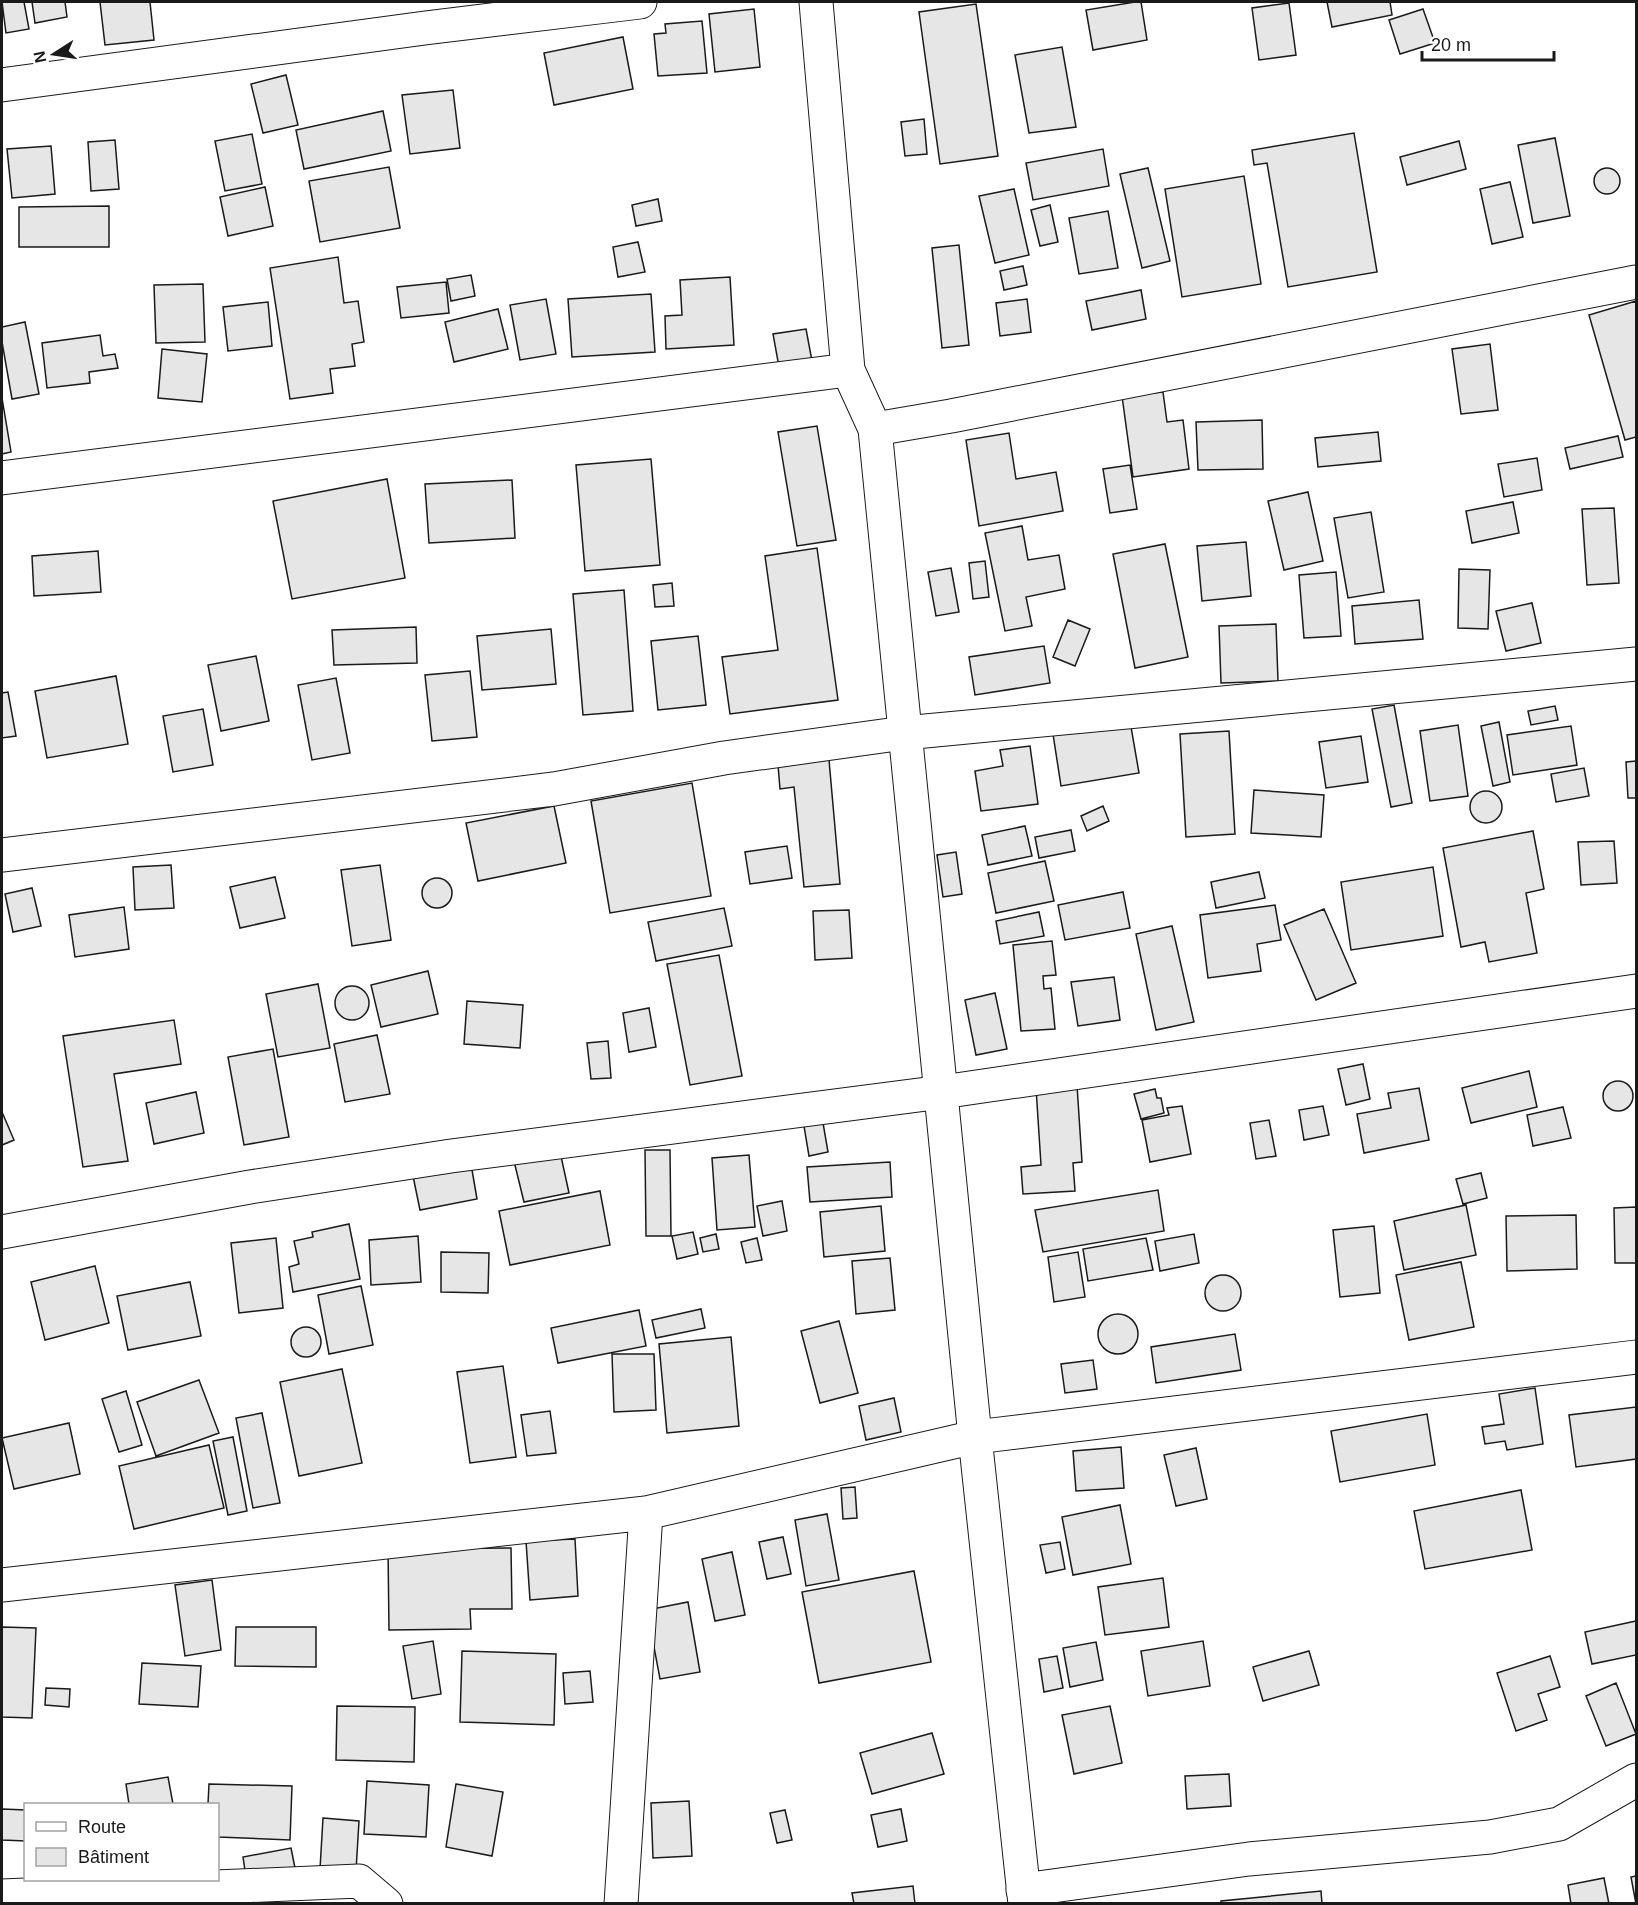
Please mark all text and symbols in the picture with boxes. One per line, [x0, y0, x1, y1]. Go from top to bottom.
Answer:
north arrow [24, 24, 84, 84]
scale bar [1422, 24, 1554, 62]
text: 20 m [1431, 35, 1471, 55]
text: N [30, 50, 49, 64]
legend [24, 1803, 219, 1881]
text: Route [78, 1817, 126, 1837]
text: Bâtiment [78, 1847, 149, 1867]

